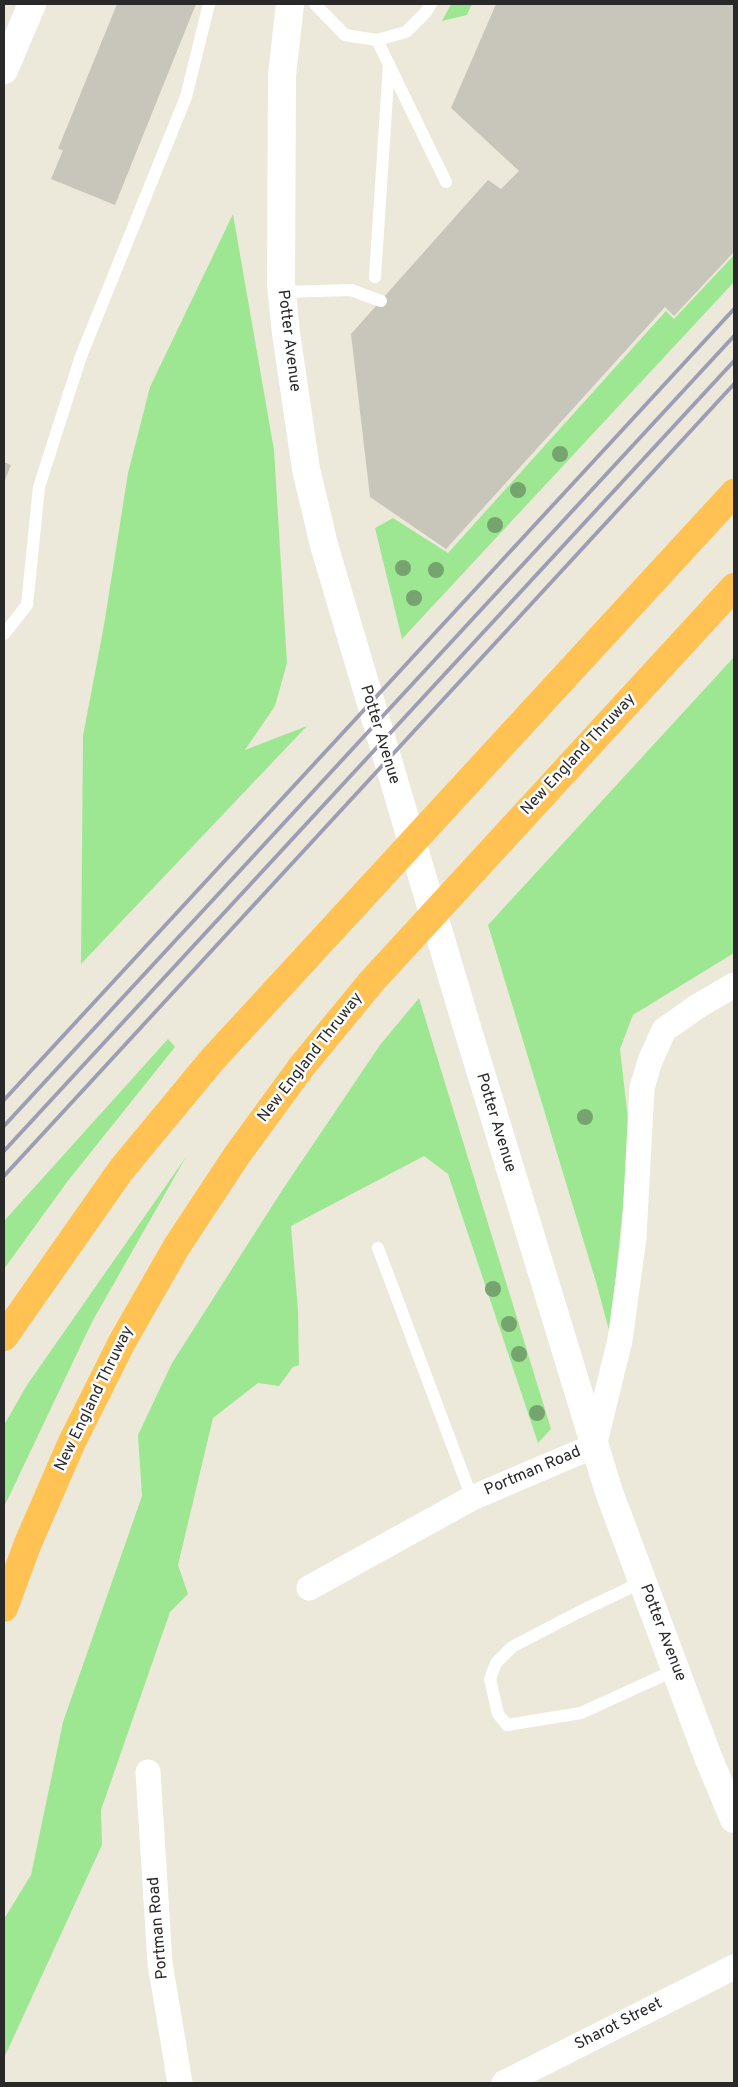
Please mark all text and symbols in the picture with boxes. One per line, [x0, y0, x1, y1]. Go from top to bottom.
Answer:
street label: Potter Avenue [272, 289, 304, 393]
street label: Potter Avenue [355, 683, 403, 787]
street label: New England Thruway [518, 690, 640, 820]
street label: New England Thruway [254, 989, 368, 1127]
street label: Potter Avenue [471, 1071, 519, 1175]
street label: New England Thruway [51, 1323, 139, 1475]
street label: Portman Road [482, 1443, 584, 1501]
street label: Potter Avenue [635, 1582, 689, 1684]
street label: Portman Road [145, 1876, 173, 1980]
street label: Sharot Street [572, 1995, 666, 2055]

